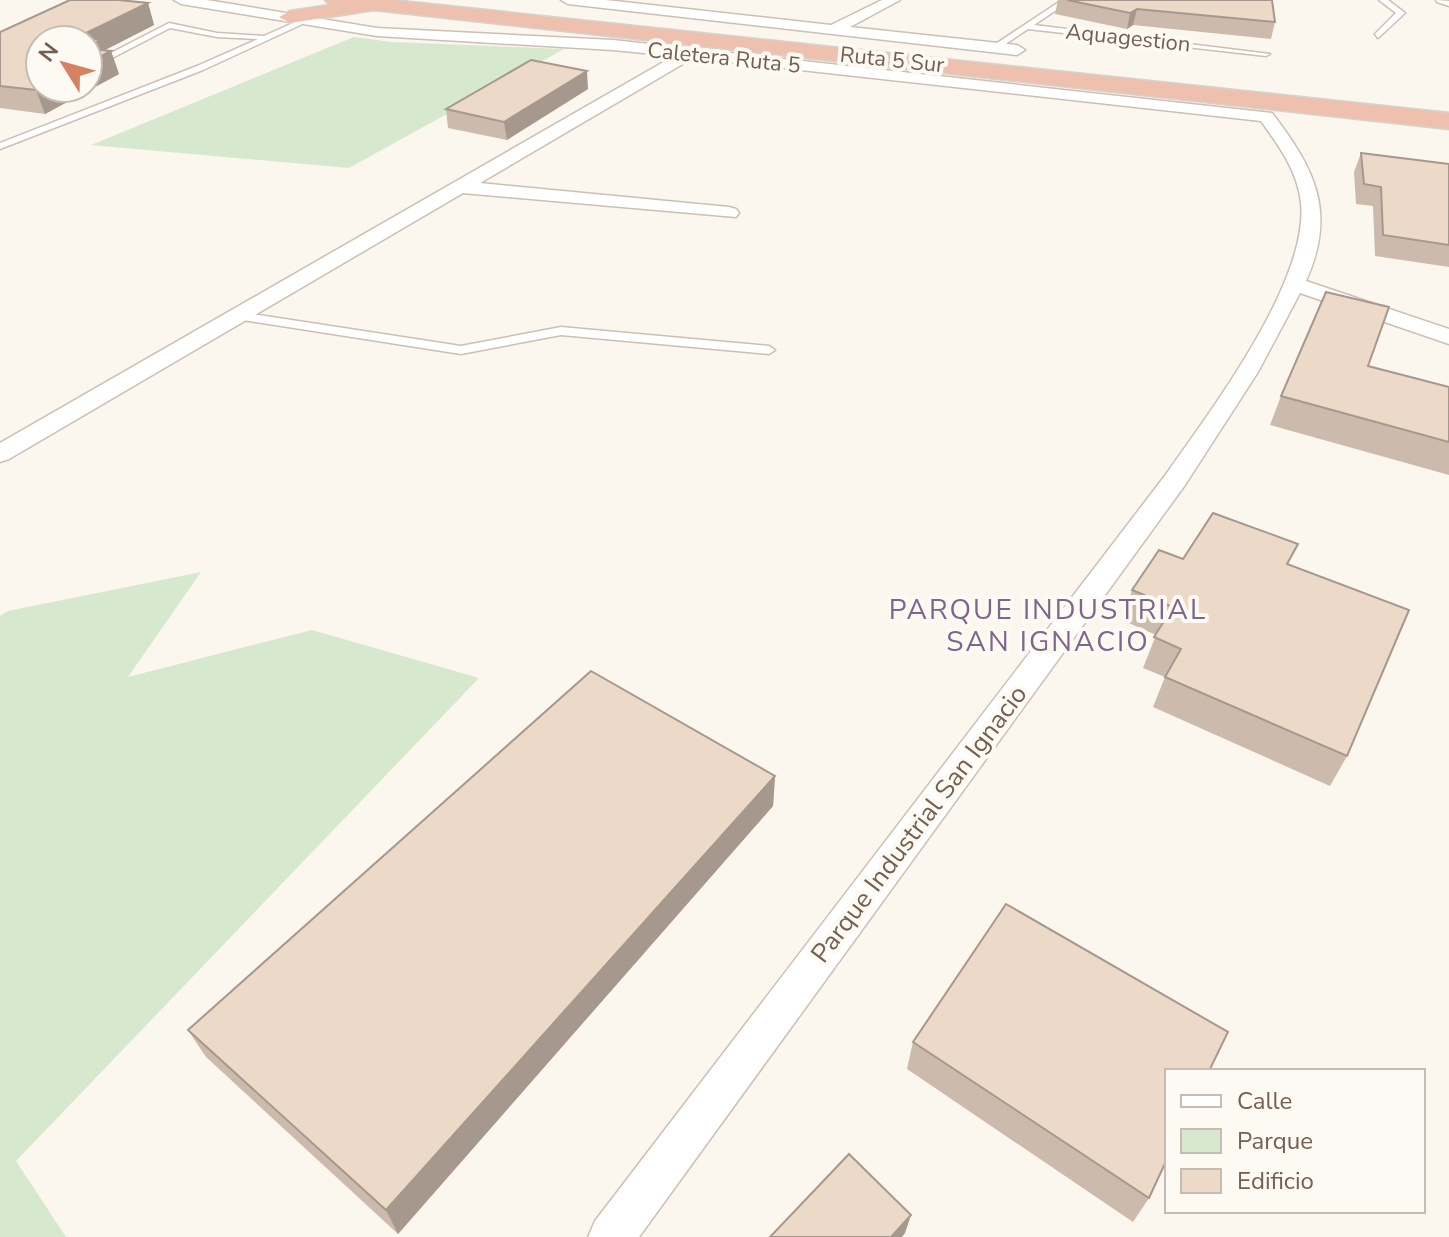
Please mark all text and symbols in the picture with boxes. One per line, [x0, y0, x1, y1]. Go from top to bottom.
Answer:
street label: Aquagestion [1064, 17, 1192, 59]
north arrow [24, 24, 104, 104]
street label: Caletera Ruta 5 [646, 35, 802, 81]
text: N [32, 37, 66, 68]
street label: Ruta 5 Sur [838, 40, 946, 80]
district label: PARQUE INDUSTRIAL SAN IGNACIO [889, 591, 1207, 661]
street label: Parque Industrial San Ignacio [803, 678, 1035, 970]
legend [1165, 1069, 1425, 1213]
text: Calle [1237, 1085, 1292, 1117]
text: Parque [1237, 1125, 1313, 1157]
text: Edificio [1237, 1165, 1314, 1197]

